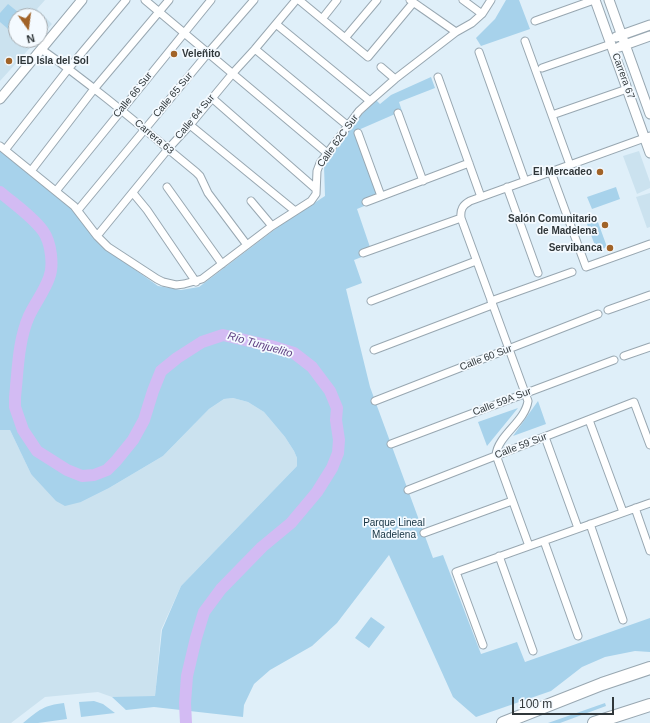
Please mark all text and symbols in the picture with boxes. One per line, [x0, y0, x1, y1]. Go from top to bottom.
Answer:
north arrow [8, 8, 48, 48]
text: N [25, 32, 36, 45]
place label: Veleñito [182, 48, 220, 60]
marker: Veleñito [169, 49, 179, 59]
street label: Carrera 67 [609, 51, 637, 101]
place label: IED Isla del Sol [17, 55, 89, 67]
marker: IED Isla del Sol [4, 56, 14, 66]
street label: Calle 66 Sur [111, 70, 155, 120]
street label: Calle 65 Sur [151, 70, 195, 120]
street label: Calle 64 Sur [173, 92, 217, 142]
street label: Calle 62C Sur [315, 112, 361, 170]
street label: Carrera 63 [132, 117, 176, 157]
place label: El Mercadeo [533, 166, 592, 178]
marker: El Mercadeo [595, 167, 605, 177]
place label: Salón Comunitario de Madelena [508, 213, 597, 236]
marker: Salón Comunitario de Madelena [600, 220, 610, 230]
place label: Servibanca [549, 242, 602, 254]
marker: Servibanca [605, 243, 615, 253]
water label: Río Tunjuelito [226, 329, 294, 361]
street label: Calle 60 Sur [458, 343, 514, 373]
street label: Calle 59A Sur [471, 385, 533, 419]
street label: Calle 59 Sur [493, 431, 549, 461]
park label: Parque Lineal Madelena [363, 517, 425, 540]
scale bar [514, 689, 616, 715]
text: 100 m [519, 697, 552, 711]

